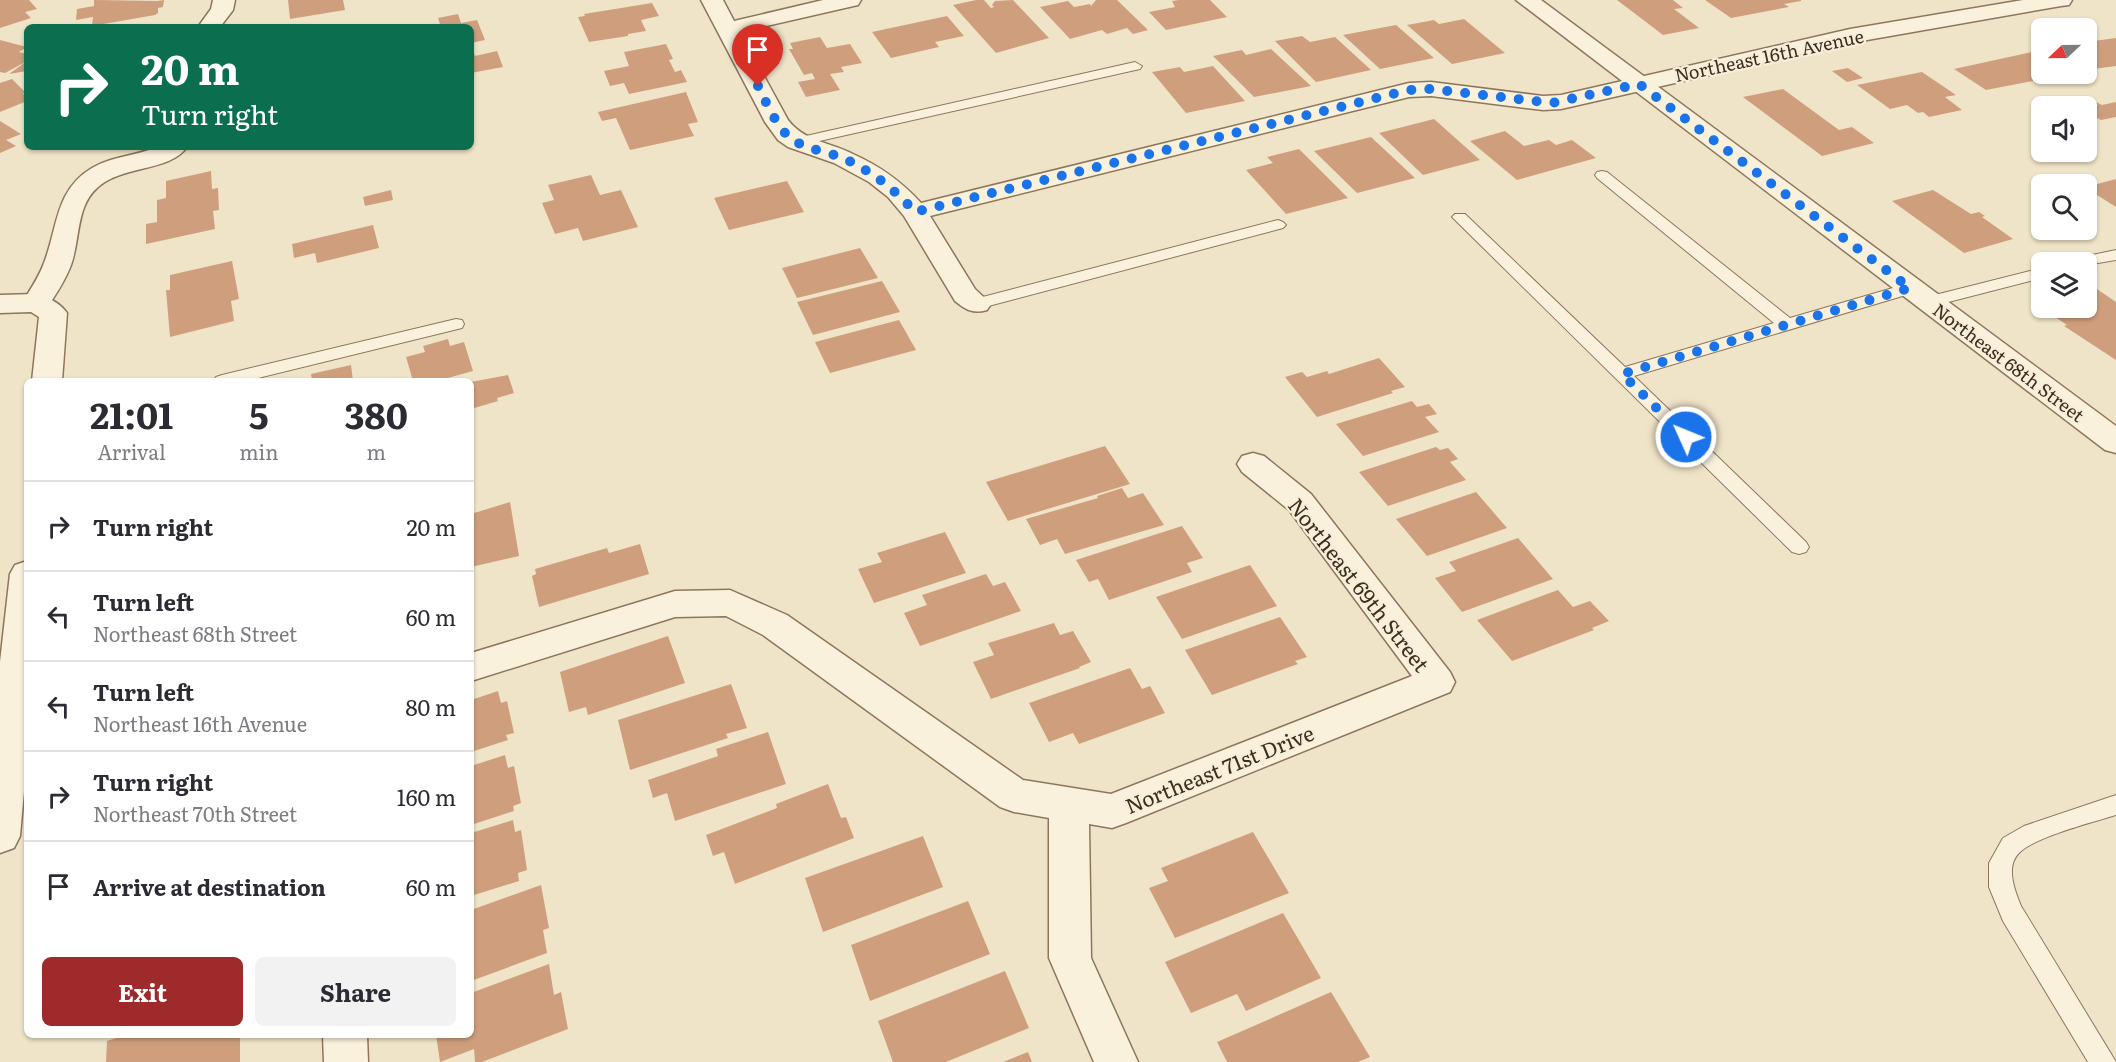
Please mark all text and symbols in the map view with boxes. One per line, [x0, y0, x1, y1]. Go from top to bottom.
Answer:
north arrow [2031, 18, 2097, 84]
map controls [2031, 18, 2097, 318]
street label: Northeast 16th Avenue [1672, 22, 1866, 88]
pin [732, 24, 783, 86]
icon: arrive [741, 33, 774, 66]
text: 20 m [141, 36, 240, 98]
icon: right [42, 48, 120, 126]
text: Turn right [141, 93, 278, 133]
button: sound [2031, 96, 2097, 162]
button: search [2031, 174, 2097, 240]
button: layers [2031, 252, 2097, 318]
street label: Northeast 68th Street [1928, 296, 2091, 428]
text: 21:01 [90, 387, 173, 440]
text: 5 [249, 387, 269, 440]
text: 380 [344, 387, 408, 440]
position arrow [1654, 405, 1718, 469]
text: Arrival [97, 436, 166, 466]
text: min [239, 436, 278, 466]
text: m [367, 436, 386, 466]
street label: Northeast 69th Street [1282, 490, 1438, 678]
icon: right [42, 510, 75, 543]
text: Turn right [93, 510, 213, 543]
text: 20 m [406, 510, 456, 543]
text: Turn left [93, 585, 194, 618]
icon: left [42, 600, 75, 633]
text: 60 m [406, 600, 456, 633]
text: Northeast 68th Street [93, 618, 297, 648]
text: Turn left [93, 675, 194, 708]
icon: left [42, 690, 75, 723]
text: 80 m [405, 690, 456, 723]
text: Northeast 16th Avenue [93, 708, 307, 738]
street label: Northeast 71st Drive [1120, 716, 1318, 820]
text: Turn right [93, 765, 213, 798]
icon: right [42, 780, 75, 813]
text: 160 m [397, 780, 456, 813]
text: Northeast 70th Street [93, 798, 297, 828]
icon: arrive [42, 870, 75, 903]
text: Arrive at destination [93, 870, 326, 903]
text: 60 m [406, 870, 456, 903]
button: Exit [42, 957, 243, 1026]
button: Share [255, 957, 456, 1026]

